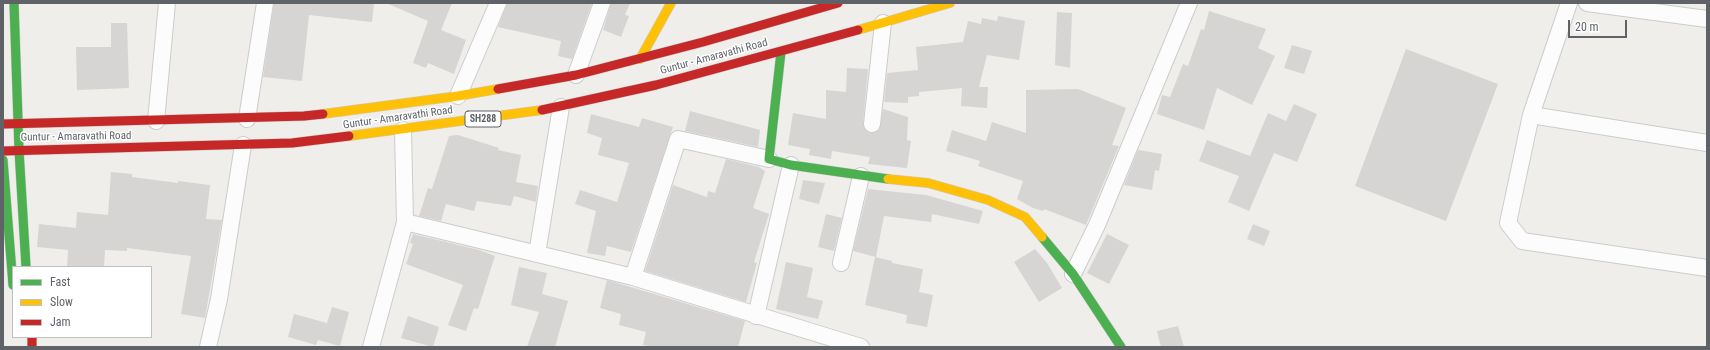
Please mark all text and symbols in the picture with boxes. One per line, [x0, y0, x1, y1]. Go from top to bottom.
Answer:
scale bar [1570, 12, 1629, 38]
text: 20 m [1575, 20, 1599, 34]
street label: Guntur - Amaravathi Road [659, 36, 769, 78]
street label: Guntur - Amaravathi Road [342, 104, 454, 132]
road number: SH288 [465, 111, 501, 127]
street label: Guntur - Amaravathi Road [21, 129, 131, 145]
legend [12, 266, 152, 338]
text: Fast [50, 275, 70, 289]
text: Slow [50, 295, 73, 309]
text: Jam [50, 315, 71, 329]

